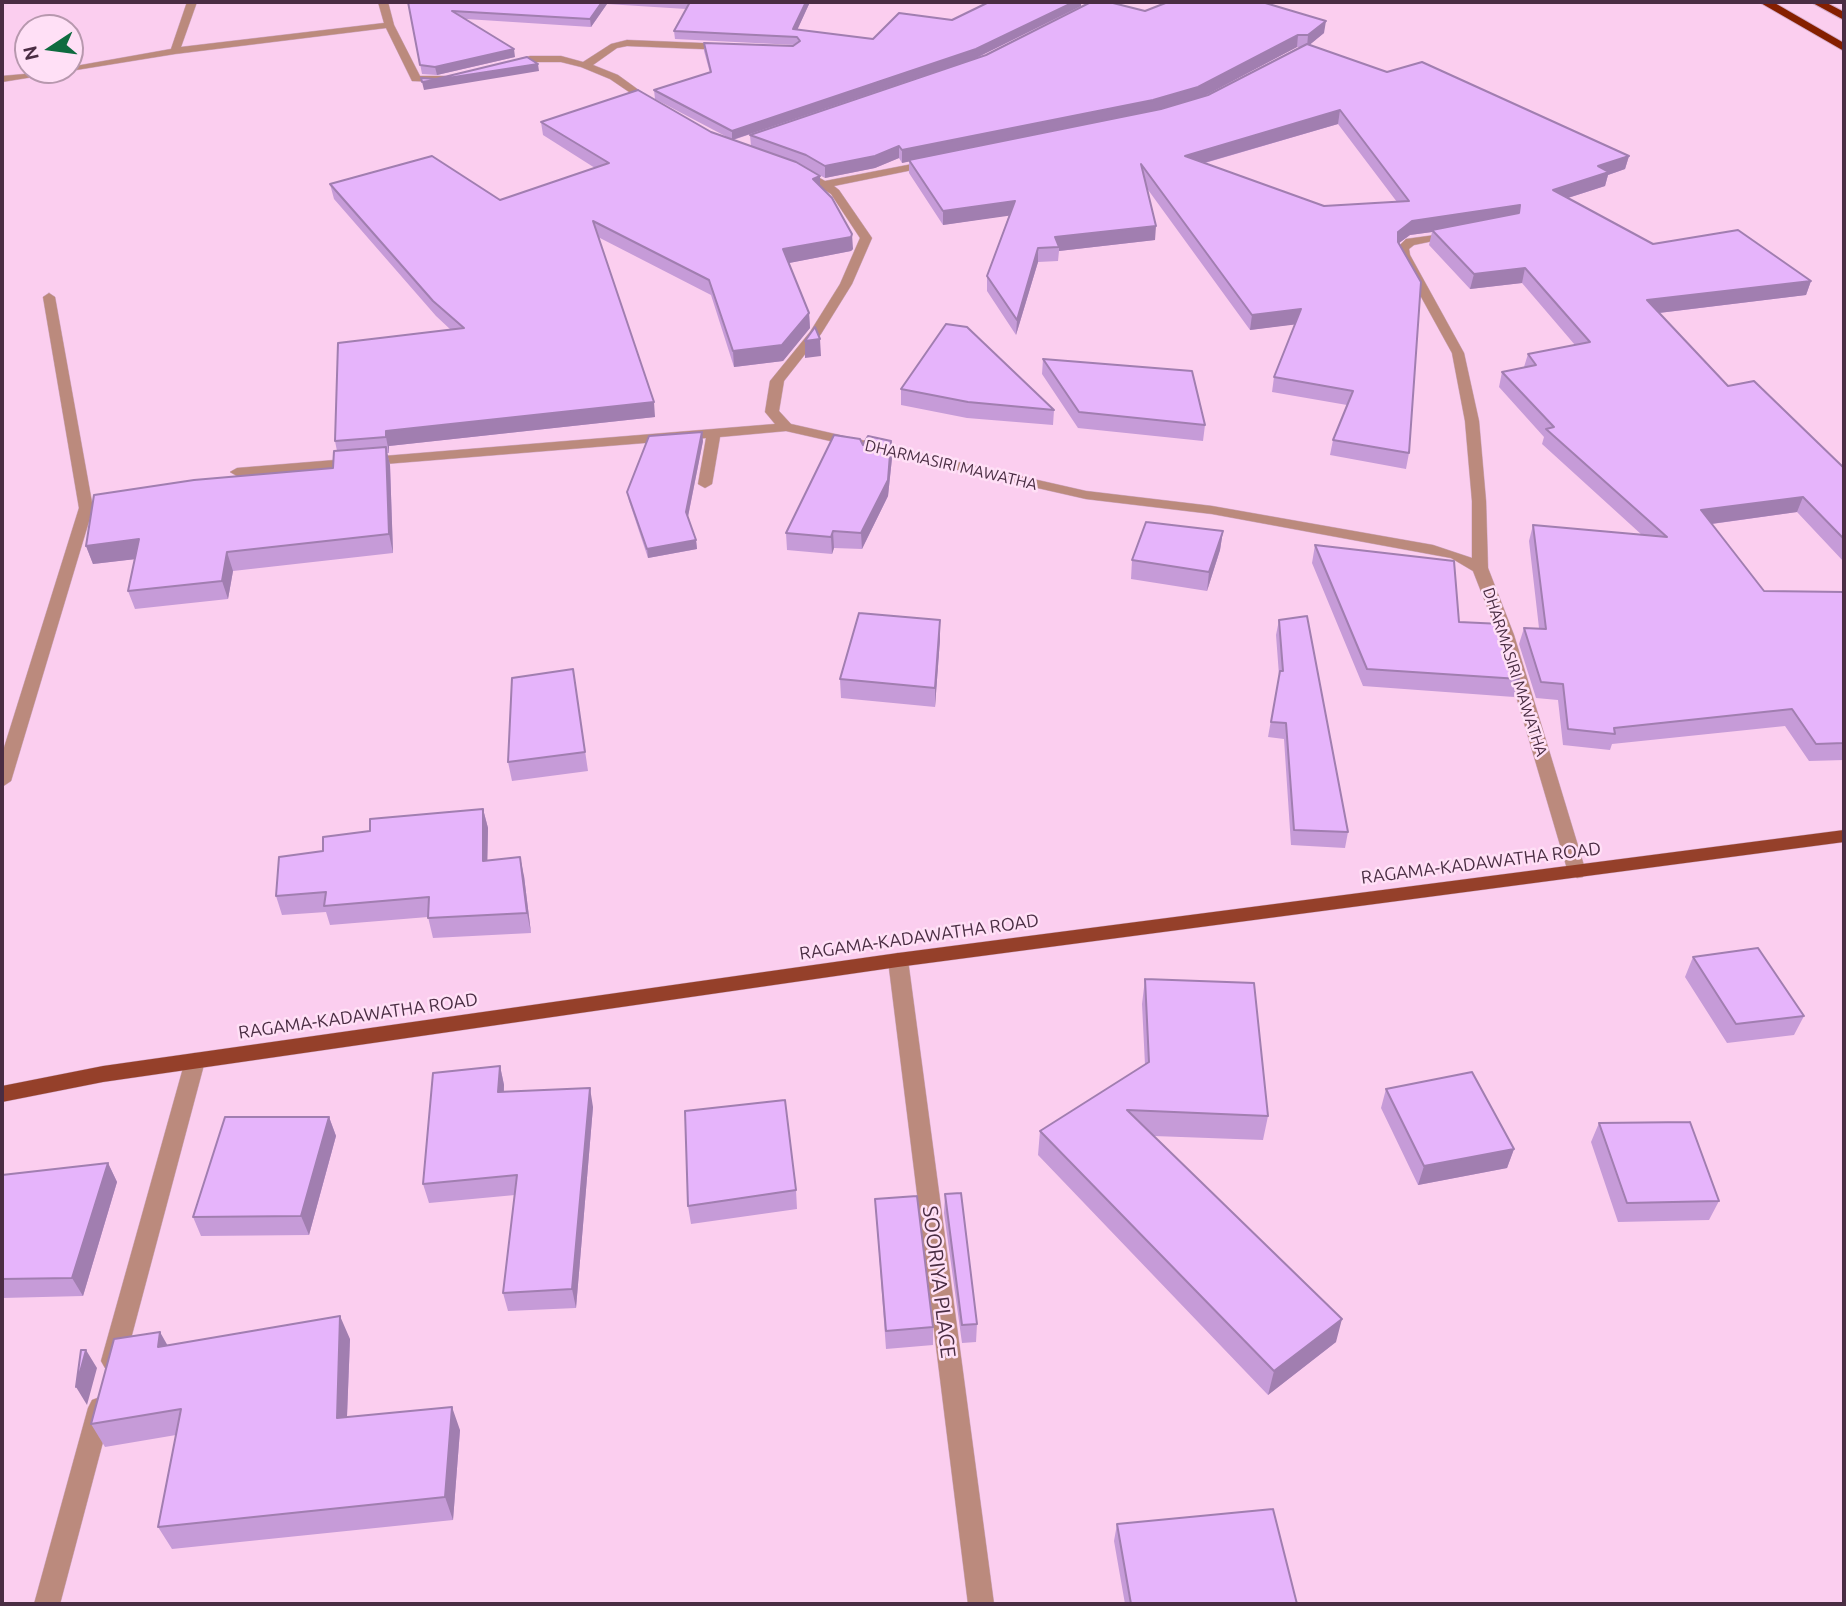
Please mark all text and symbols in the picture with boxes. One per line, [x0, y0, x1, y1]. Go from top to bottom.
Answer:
north arrow [14, 14, 84, 84]
text: N [18, 44, 43, 63]
street label: DHARMASIRI MAWATHA [863, 436, 1039, 494]
street label: DHARMASIRI MAWATHA [1479, 585, 1551, 759]
street label: RAGAMA-KADAWATHA ROAD [1360, 838, 1602, 888]
street label: RAGAMA-KADAWATHA ROAD [798, 909, 1040, 965]
street label: RAGAMA-KADAWATHA ROAD [237, 988, 479, 1044]
street label: SOORIYA PLACE [917, 1204, 961, 1360]

